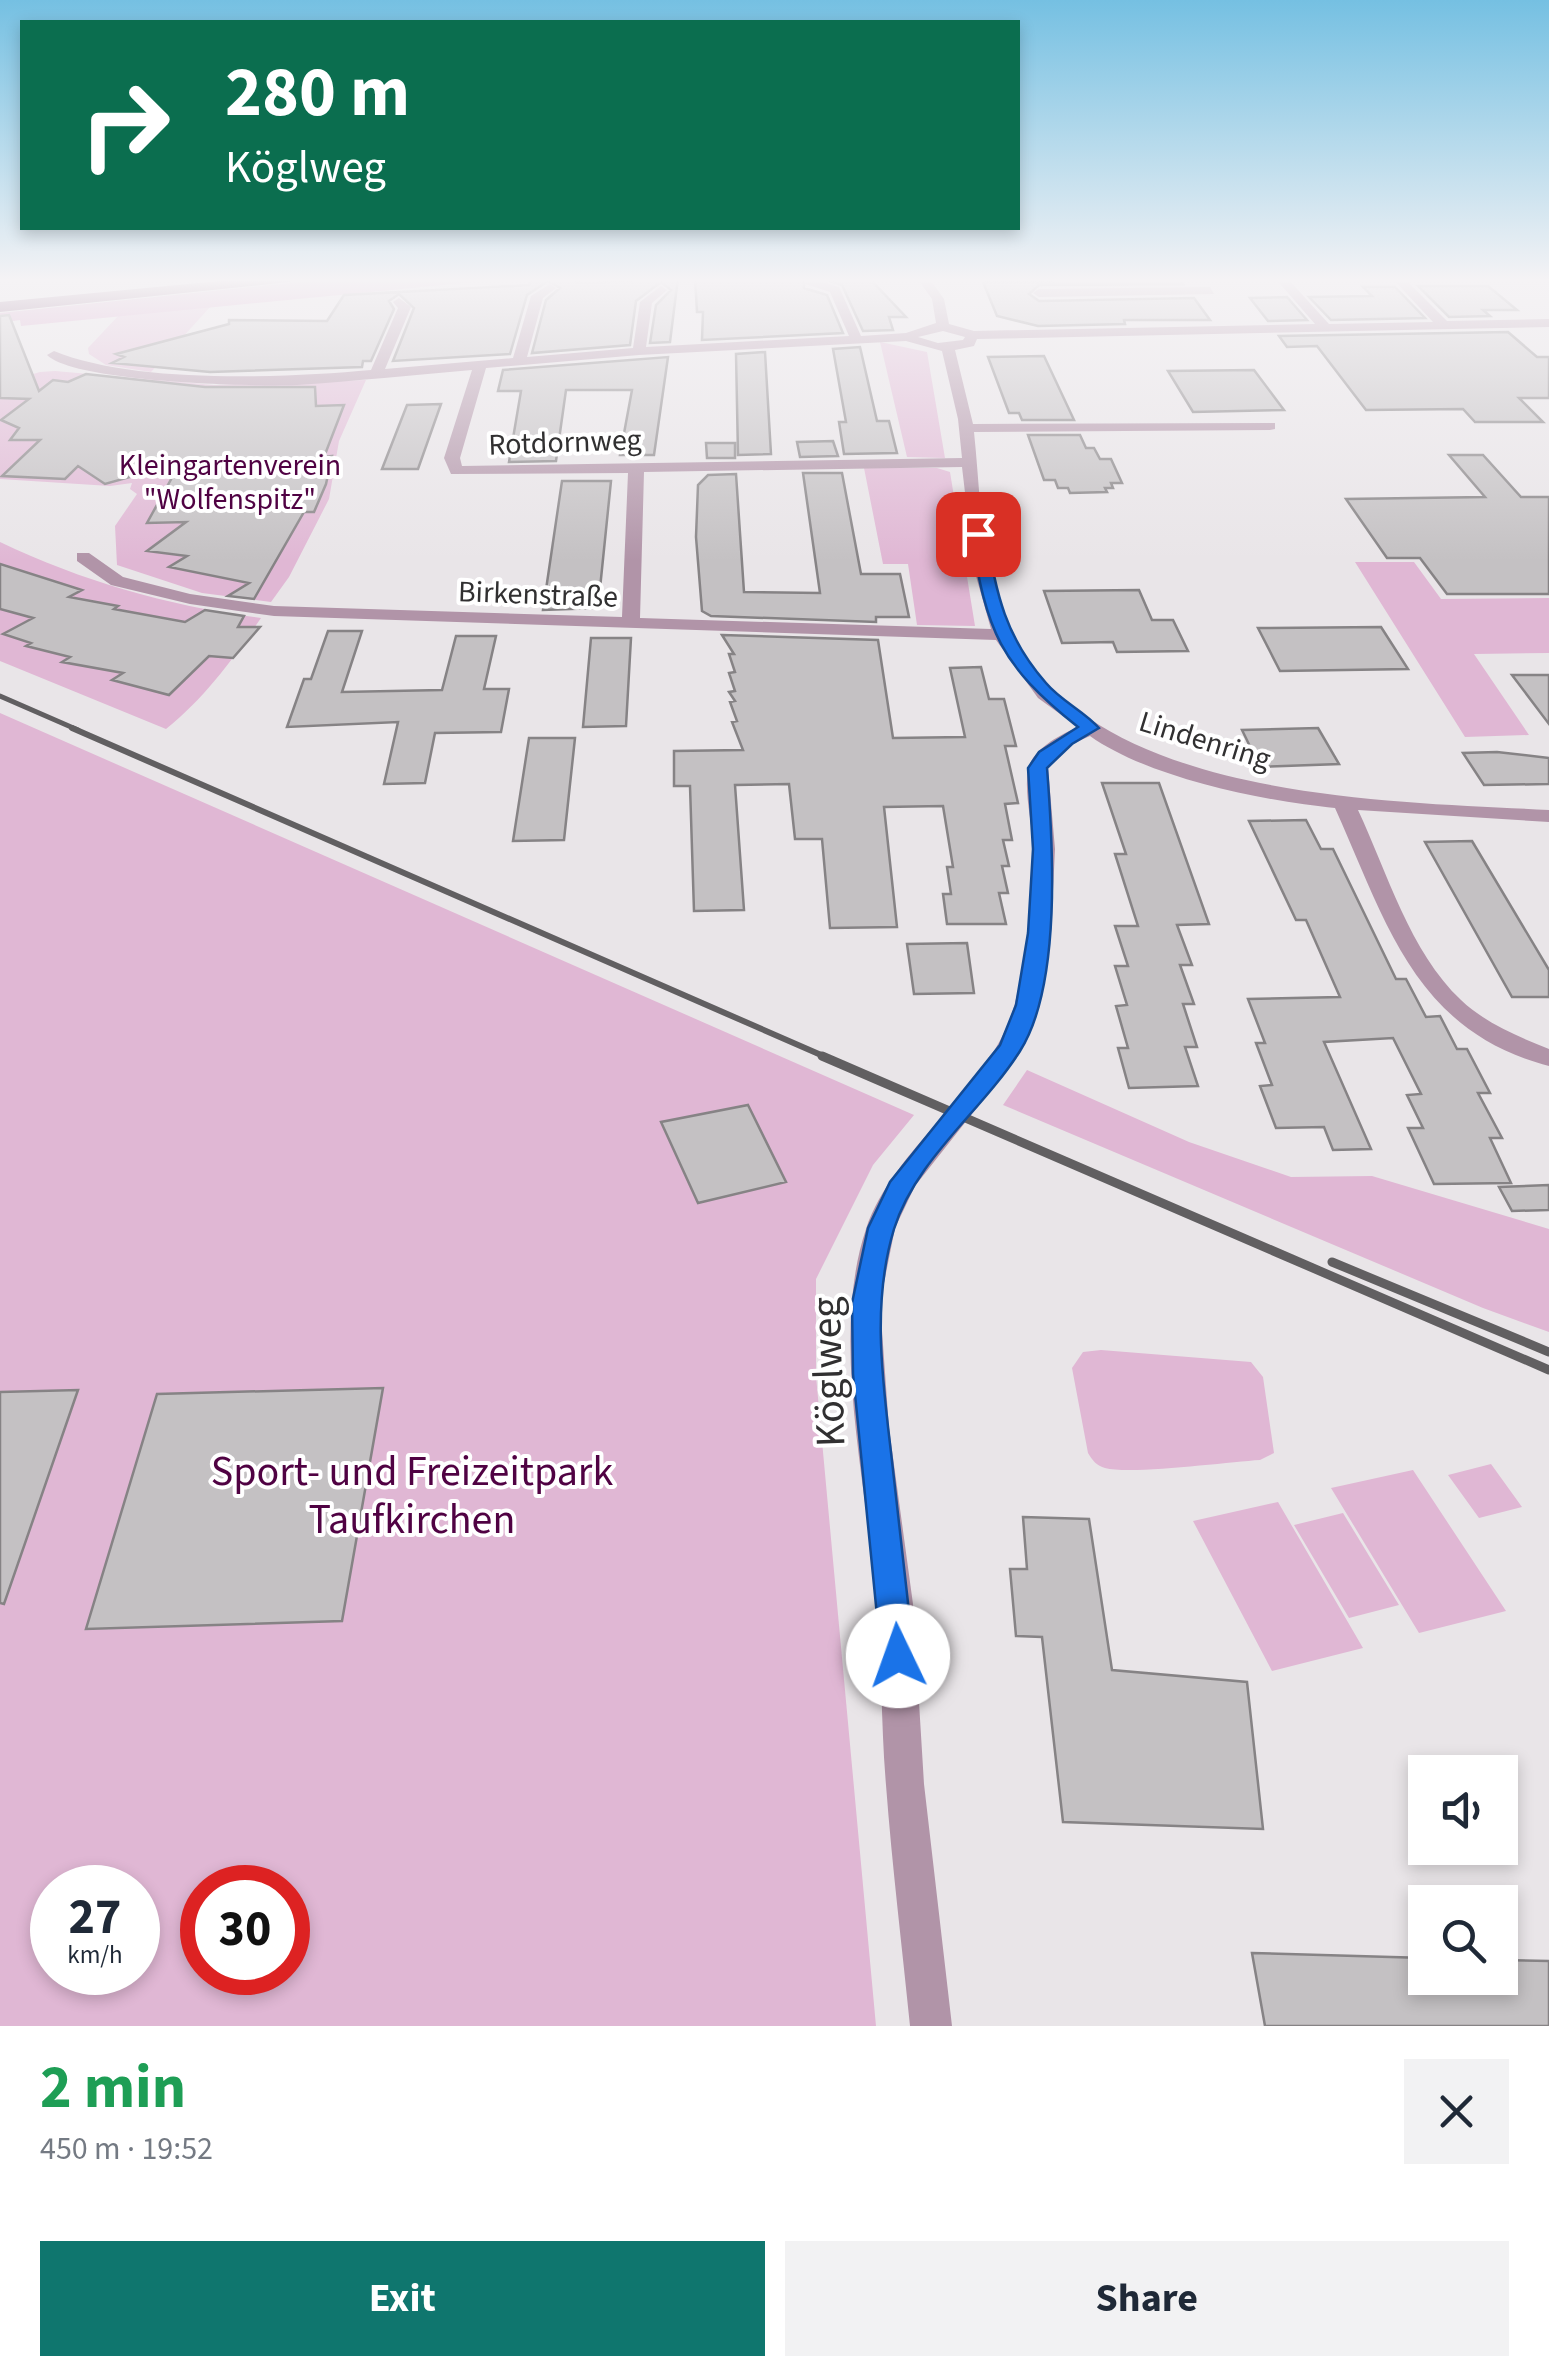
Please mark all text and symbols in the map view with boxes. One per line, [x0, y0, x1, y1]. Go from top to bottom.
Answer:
text: 280 m [225, 43, 410, 143]
icon: right [60, 60, 190, 190]
text: Köglweg [225, 136, 386, 200]
street label: Rotdornweg [488, 418, 642, 467]
park label: Kleingartenverein "Wolfenspitz" [119, 444, 341, 521]
pin [936, 492, 1021, 577]
icon: arrive [951, 507, 1006, 562]
street label: Birkenstraße [457, 570, 619, 619]
street label: Lindenring [1134, 700, 1276, 781]
street label: Köglweg [796, 1296, 862, 1448]
park label: Sport- und Freizeitpark Taufkirchen [211, 1442, 613, 1550]
position arrow [846, 1604, 950, 1708]
map controls [1408, 1755, 1518, 1995]
button: sound [1408, 1755, 1518, 1865]
speed limit sign: 30 [180, 1865, 310, 1995]
text: 27 [69, 1882, 121, 1953]
button: search [1408, 1885, 1518, 1995]
text: km/h [67, 1937, 123, 1973]
text: 2 min [40, 2046, 186, 2131]
button: close [1404, 2059, 1509, 2164]
text: 450 m · 19:52 [40, 2126, 213, 2172]
button: Exit [40, 2241, 765, 2356]
button: Share [785, 2241, 1509, 2356]

